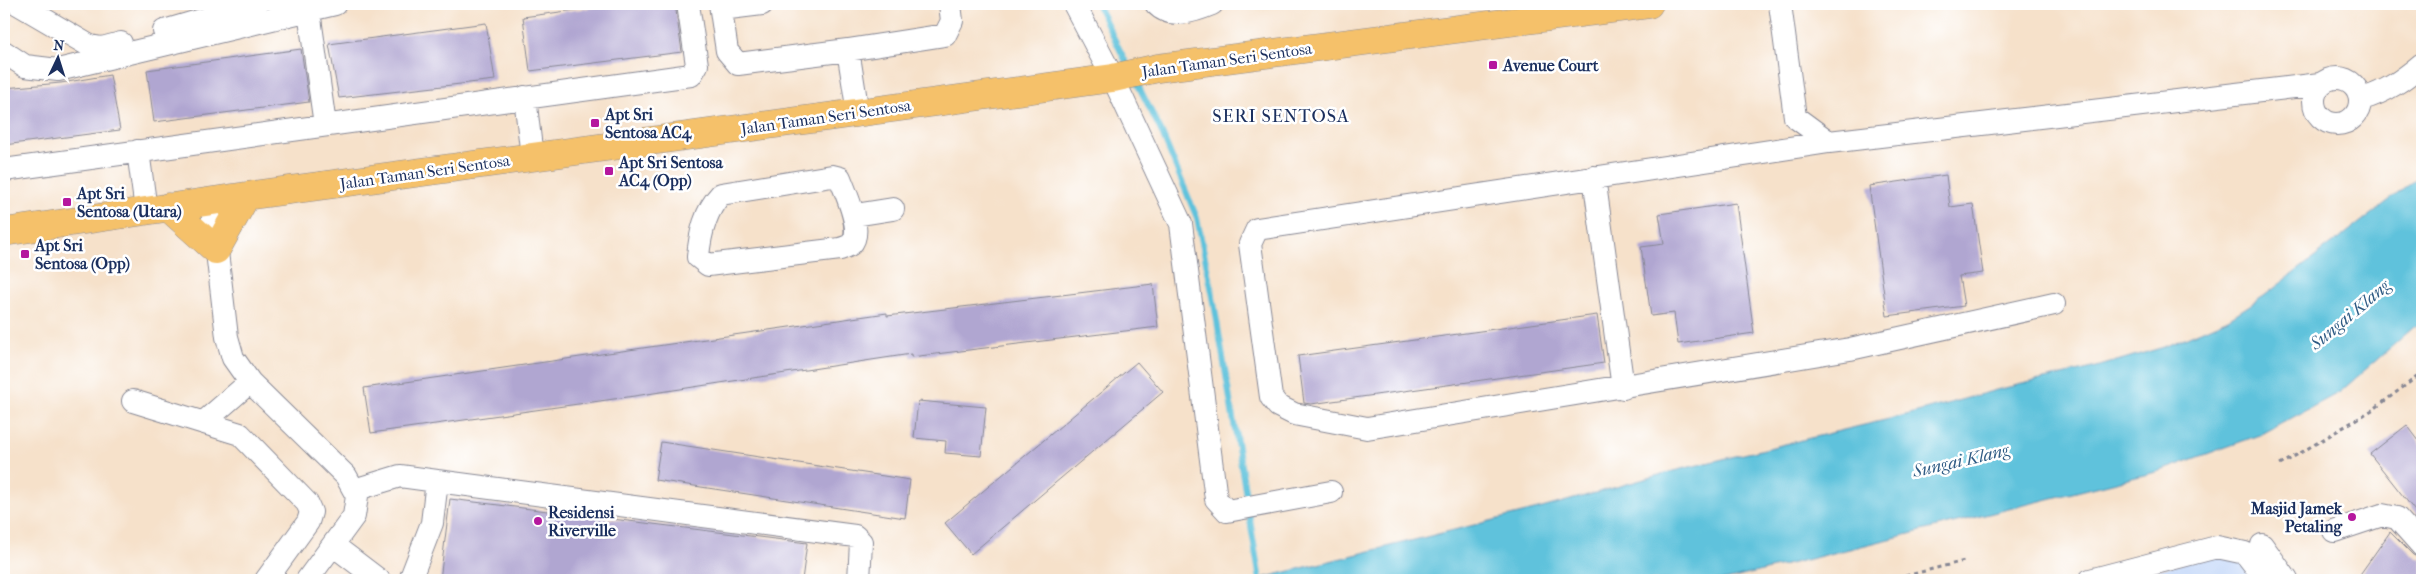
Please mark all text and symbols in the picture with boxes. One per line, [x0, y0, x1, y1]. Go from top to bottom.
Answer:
north arrow [32, 32, 82, 82]
text: N [53, 37, 65, 54]
street label: Jalan Taman Seri Sentosa [1139, 39, 1314, 82]
place label: Avenue Court [1502, 56, 1599, 75]
marker: Avenue Court [1487, 59, 1499, 71]
street label: Jalan Taman Seri Sentosa [738, 96, 913, 139]
place label: Apt Sri Sentosa AC4 [604, 105, 693, 143]
district label: SERI SENTOSA [1212, 106, 1350, 127]
marker: Apt Sri Sentosa AC4 [589, 117, 601, 129]
street label: Jalan Taman Seri Sentosa [337, 151, 512, 194]
place label: Apt Sri Sentosa AC4 (Opp) [618, 153, 724, 191]
marker: Apt Sri Sentosa AC4 (Opp) [603, 165, 615, 177]
place label: Apt Sri Sentosa (Utara) [76, 184, 182, 222]
marker: Apt Sri Sentosa (Utara) [61, 196, 73, 208]
place label: Apt Sri Sentosa (Opp) [34, 236, 130, 274]
marker: Apt Sri Sentosa (Opp) [19, 248, 31, 260]
water label: Sungai Klang [2305, 275, 2395, 355]
water label: Sungai Klang [1910, 439, 2012, 483]
place label: Masjid Jamek Petaling [2250, 499, 2343, 537]
place label: Residensi Riverville [548, 503, 616, 540]
marker: Masjid Jamek Petaling [2346, 511, 2358, 523]
marker: Residensi Riverville [532, 515, 544, 527]

